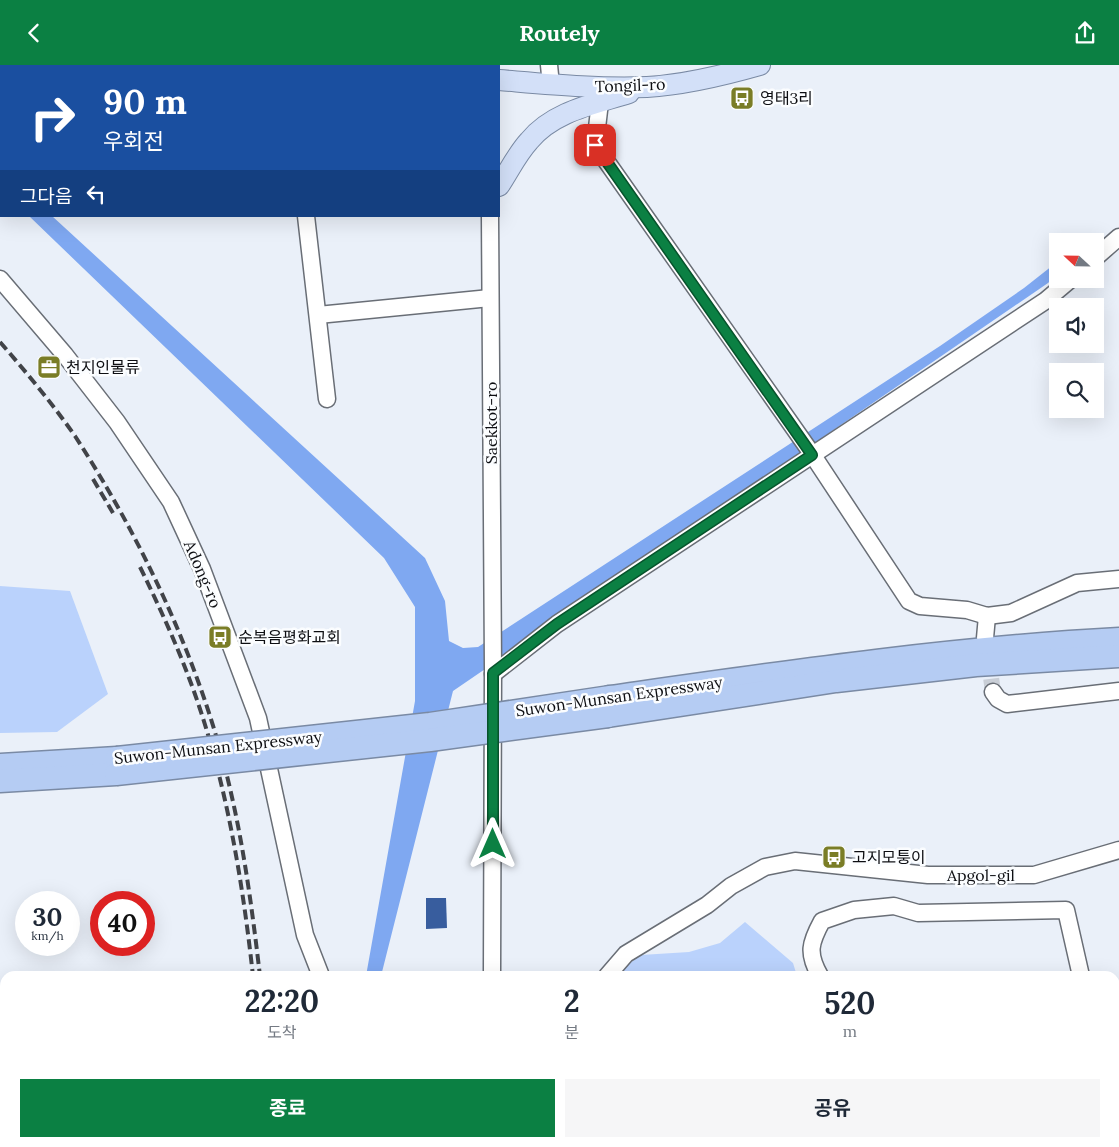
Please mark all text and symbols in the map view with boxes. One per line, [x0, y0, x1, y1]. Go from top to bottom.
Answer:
icon: back [20, 19, 48, 47]
text: Routely [519, 19, 600, 47]
icon: share [1071, 19, 1099, 47]
street label: Tongil-ro [594, 74, 666, 96]
text: 90 m [103, 79, 187, 124]
icon: right [20, 85, 85, 150]
bus stop icon: 영태3리 [729, 85, 755, 111]
place label: 영태3리 [760, 88, 813, 108]
pin [574, 124, 616, 166]
text: 우회전 [103, 127, 164, 155]
icon: arrive [581, 131, 609, 159]
icon: left [82, 180, 110, 208]
text: 그다음 [20, 184, 72, 208]
north arrow [1049, 233, 1104, 287]
map controls [1049, 233, 1104, 418]
button: sound [1049, 298, 1104, 353]
office icon: 천지인물류 [36, 354, 62, 380]
place label: 천지인물류 [66, 357, 140, 377]
button: search [1049, 363, 1104, 418]
street label: Saekkot-ro [481, 382, 501, 464]
street label: Adong-ro [179, 536, 226, 611]
bus stop icon: 순복음평화교회 [207, 624, 233, 650]
place label: 순복음평화교회 [238, 627, 341, 647]
street label: Suwon-Munsan Expressway [514, 671, 724, 720]
street label: Suwon-Munsan Expressway [113, 726, 323, 768]
position arrow [466, 817, 518, 869]
bus stop icon: 고지모퉁이 [821, 844, 847, 870]
place label: 고지모퉁이 [852, 847, 926, 867]
street label: Apgol-gil [946, 865, 1015, 885]
speed limit sign: 40 [90, 891, 155, 956]
text: 30 [33, 901, 62, 933]
text: km/h [31, 928, 64, 943]
text: 22:20 [245, 982, 319, 1020]
text: 2 [564, 982, 580, 1020]
text: 520 [824, 984, 875, 1022]
text: m [843, 1021, 857, 1041]
text: 도착 [267, 1022, 297, 1042]
text: 분 [564, 1022, 579, 1042]
button: 종료 [20, 1079, 555, 1137]
button: 공유 [565, 1079, 1100, 1137]

